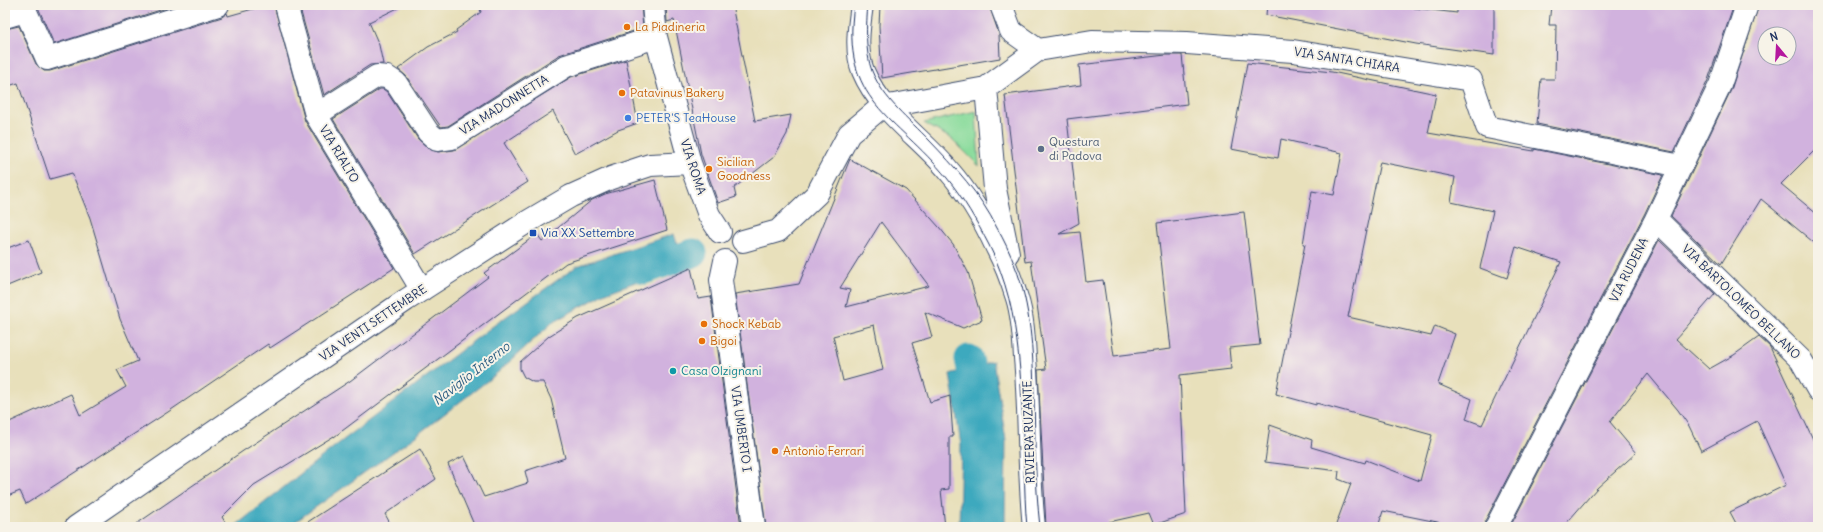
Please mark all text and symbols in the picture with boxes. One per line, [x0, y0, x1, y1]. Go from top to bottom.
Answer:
place label: La Piadineria [635, 19, 706, 34]
marker: La Piadineria [622, 22, 632, 32]
north arrow [1757, 26, 1797, 66]
text: N [1768, 29, 1780, 44]
street label: VIA SANTA CHIARA [1293, 44, 1401, 75]
street label: VIA MADONNETTA [457, 71, 551, 138]
place label: Patavinus Bakery [630, 85, 724, 100]
marker: Patavinus Bakery [617, 88, 627, 98]
place label: PETER'S TeaHouse [636, 110, 736, 125]
marker: PETER'S TeaHouse [623, 113, 633, 123]
street label: VIA RIALTO [316, 122, 362, 185]
place label: Questura di Padova [1049, 134, 1102, 163]
street label: VIA ROMA [677, 137, 710, 197]
marker: Questura di Padova [1036, 144, 1046, 154]
place label: Sicilian Goodness [717, 154, 771, 183]
marker: Sicilian Goodness [704, 164, 714, 174]
place label: Via XX Settembre [541, 225, 634, 240]
marker: Via XX Settembre [528, 228, 538, 238]
street label: VIA RUDENA [1606, 235, 1651, 305]
street label: VIA BARTOLOMEO BELLANO [1679, 241, 1804, 362]
street label: VIA VENTI SETTEMBRE [316, 281, 429, 364]
place label: Shock Kebab [712, 316, 781, 331]
marker: Shock Kebab [699, 319, 709, 329]
place label: Bigoi [710, 333, 737, 348]
marker: Bigoi [697, 336, 707, 346]
water label: Naviglio Interno [429, 338, 514, 409]
place label: Casa Olzignani [681, 363, 761, 378]
marker: Casa Olzignani [668, 366, 678, 376]
street label: RIVIERA RUZANTE [1019, 380, 1038, 484]
street label: VIA UMBERTO I [728, 385, 755, 473]
place label: Antonio Ferrari [783, 443, 864, 458]
marker: Antonio Ferrari [770, 446, 780, 456]

